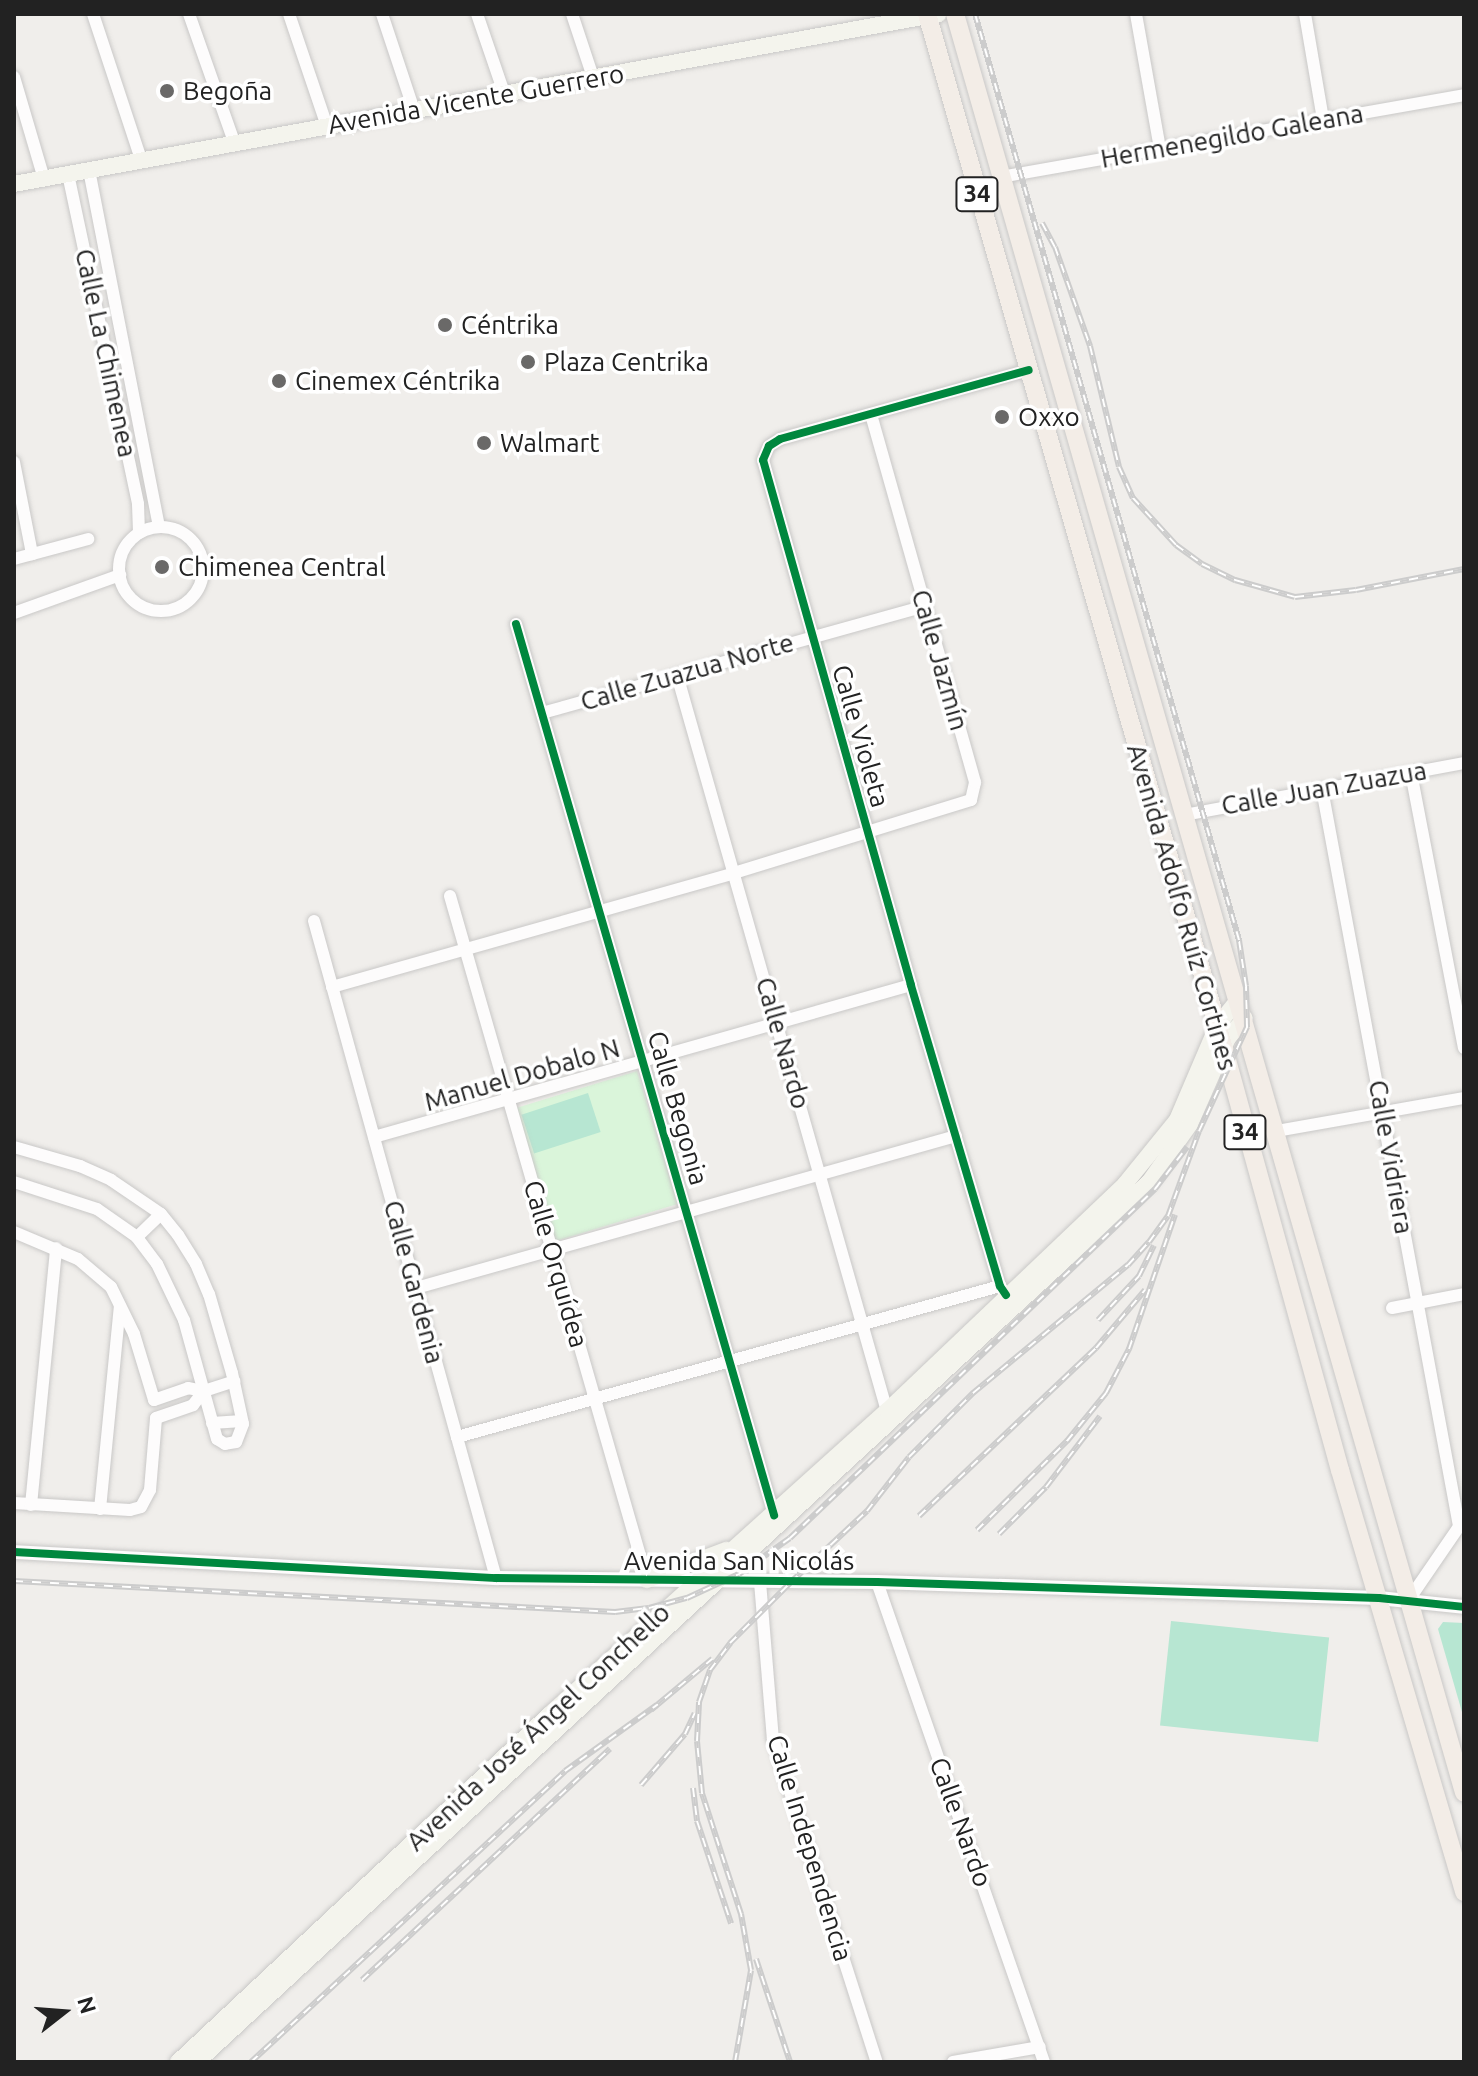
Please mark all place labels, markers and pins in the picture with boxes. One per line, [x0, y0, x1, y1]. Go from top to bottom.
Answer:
place label: Begoña [183, 75, 272, 107]
marker: Begoña [158, 82, 176, 100]
place label: Céntrika [461, 309, 559, 341]
marker: Céntrika [436, 316, 454, 334]
place label: Plaza Centrika [544, 346, 709, 378]
marker: Plaza Centrika [519, 353, 537, 371]
place label: Cinemex Céntrika [295, 365, 500, 397]
marker: Cinemex Céntrika [270, 372, 288, 390]
place label: Oxxo [1018, 401, 1080, 433]
marker: Oxxo [993, 408, 1011, 426]
place label: Walmart [500, 427, 600, 459]
marker: Walmart [475, 434, 493, 452]
place label: Chimenea Central [178, 551, 386, 583]
marker: Chimenea Central [153, 558, 171, 576]

